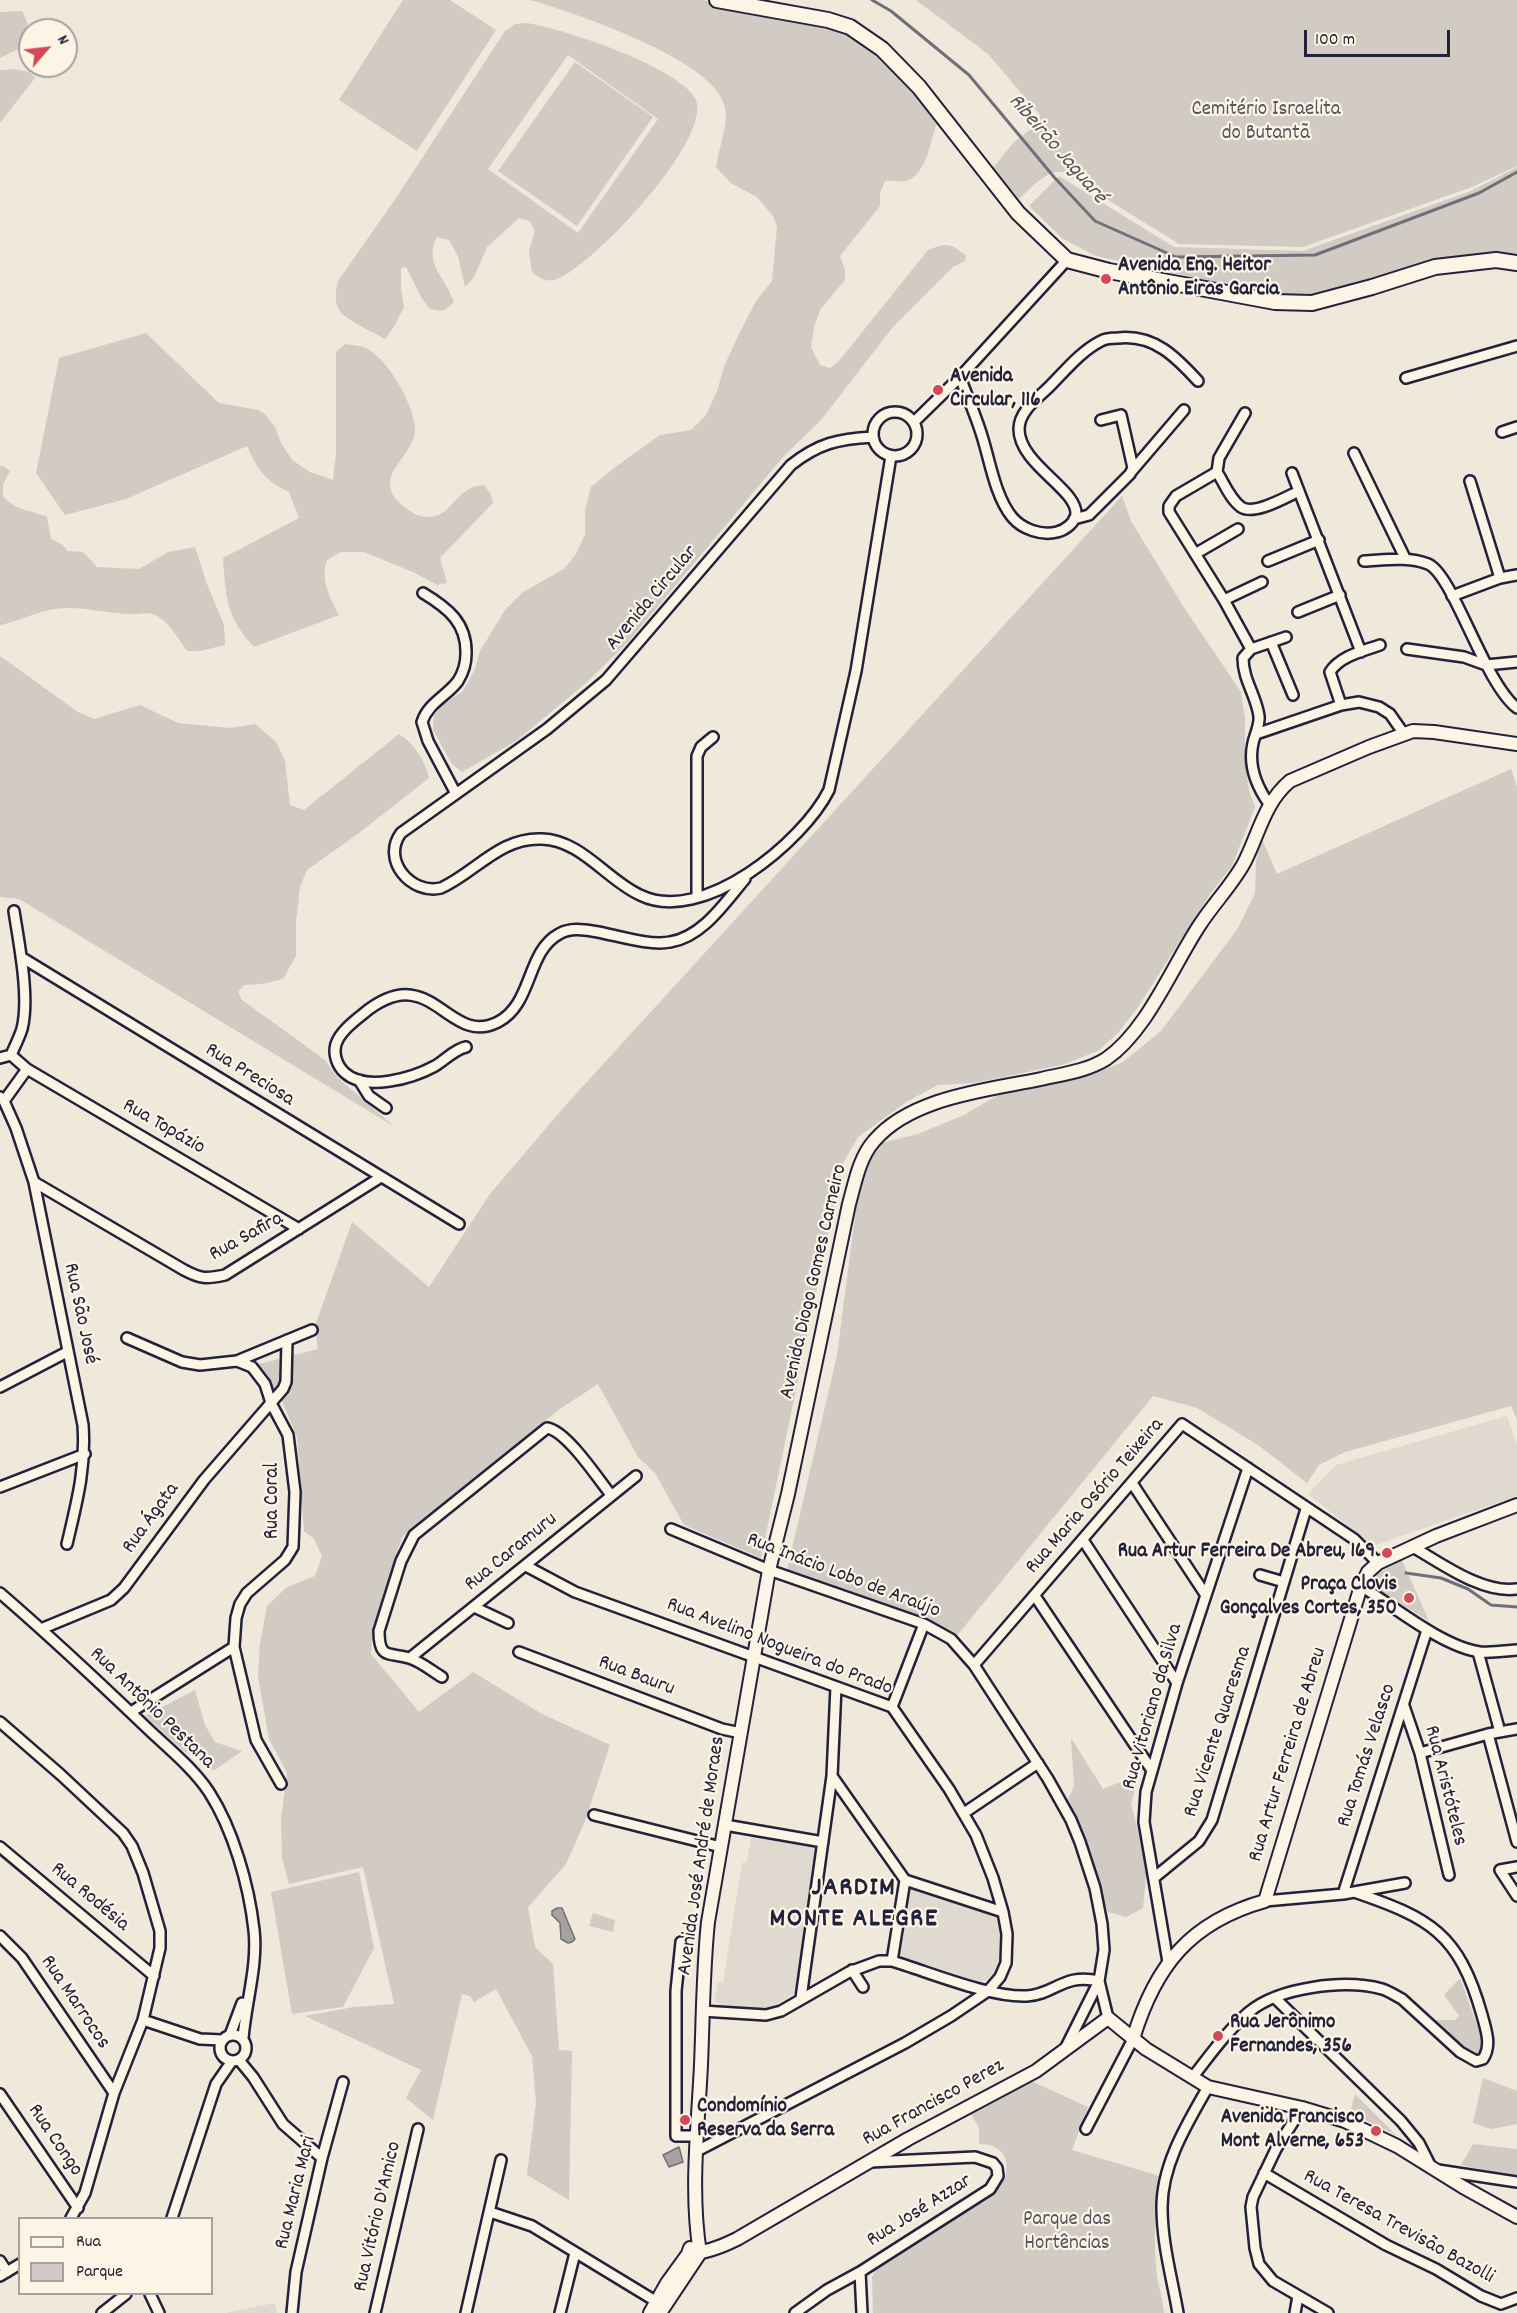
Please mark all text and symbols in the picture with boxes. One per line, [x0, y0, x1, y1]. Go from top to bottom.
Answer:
north arrow [18, 18, 78, 78]
scale bar [1307, 18, 1452, 56]
text: 100 m [1315, 28, 1355, 53]
text: N [51, 31, 75, 49]
water label: Ribeirão Jaguaré [1001, 90, 1111, 210]
park label: Cemitério Israelita do Butantã [1191, 98, 1341, 148]
place label: Avenida Eng. Heitor Antônio Eiras Garcia [1118, 254, 1279, 304]
marker: Avenida Eng. Heitor Antônio Eiras Garcia [1099, 272, 1113, 286]
place label: Avenida Circular, 116 [950, 365, 1040, 415]
marker: Avenida Circular, 116 [931, 383, 945, 397]
street label: Avenida Circular [602, 541, 704, 657]
street label: Rua Preciosa [200, 1039, 298, 1113]
street label: Rua Topázio [117, 1094, 209, 1162]
street label: Avenida Diogo Gomes Carneiro [776, 1162, 854, 1402]
street label: Rua Safira [206, 1207, 288, 1269]
street label: Rua São José [56, 1261, 102, 1367]
street label: Rua Maria Osório Teixeira [1021, 1414, 1171, 1580]
street label: Rua Coral [261, 1463, 287, 1539]
street label: Rua Ágata [118, 1479, 186, 1559]
street label: Rua Caramuru [461, 1508, 563, 1598]
street label: Rua Inácio Lobo de Araújo [743, 1528, 943, 1626]
place label: Rua Artur Ferreira De Abreu, 169 [1118, 1540, 1375, 1566]
marker: Rua Artur Ferreira De Abreu, 169 [1380, 1546, 1394, 1560]
place label: Praça Clovis Gonçalves Cortes, 350 [1220, 1573, 1397, 1623]
marker: Praça Clovis Gonçalves Cortes, 350 [1402, 1591, 1416, 1605]
street label: Rua Avelino Nogueira do Prado [662, 1593, 896, 1703]
street label: Rua Vitoriano da Silva [1118, 1621, 1190, 1793]
street label: Rua Antônio Pestana [83, 1643, 219, 1775]
street label: Rua Vicente Quaresma [1179, 1643, 1259, 1821]
street label: Rua Artur Ferreira de Abreu [1244, 1645, 1334, 1865]
street label: Rua Bauru [594, 1651, 678, 1703]
street label: Rua Tomás Velasco [1333, 1681, 1403, 1831]
street label: Rua Aristóteles [1417, 1723, 1471, 1849]
street label: Avenida José André de Moraes [674, 1735, 732, 1977]
street label: Rua Rodésia [45, 1858, 133, 1938]
district label: JARDIM MONTE ALEGRE [770, 1874, 938, 1937]
street label: Rua Marrocos [33, 1951, 115, 2055]
place label: Rua Jerônimo Fernandes, 356 [1230, 2011, 1352, 2061]
marker: Rua Jerônimo Fernandes, 356 [1211, 2029, 1225, 2043]
street label: Rua Francisco Perez [859, 2055, 1009, 2153]
place label: Condomínio Reserva da Serra [697, 2095, 834, 2145]
street label: Rua Congo [21, 2100, 87, 2182]
place label: Avenida Francisco Mont Alverne, 653 [1221, 2106, 1364, 2156]
marker: Condomínio Reserva da Serra [678, 2113, 692, 2127]
marker: Avenida Francisco Mont Alverne, 653 [1369, 2124, 1383, 2138]
street label: Rua Maria Mari [271, 2134, 323, 2252]
street label: Rua Vitório D'Amico [349, 2140, 409, 2294]
street label: Rua Teresa Trevisão Bazolli [1298, 2165, 1498, 2291]
street label: Rua José Azzar [863, 2170, 977, 2254]
park label: Parque das Hortências [1023, 2208, 1111, 2258]
legend [18, 2217, 213, 2295]
text: Rua [76, 2230, 101, 2255]
text: Parque [76, 2260, 123, 2285]

